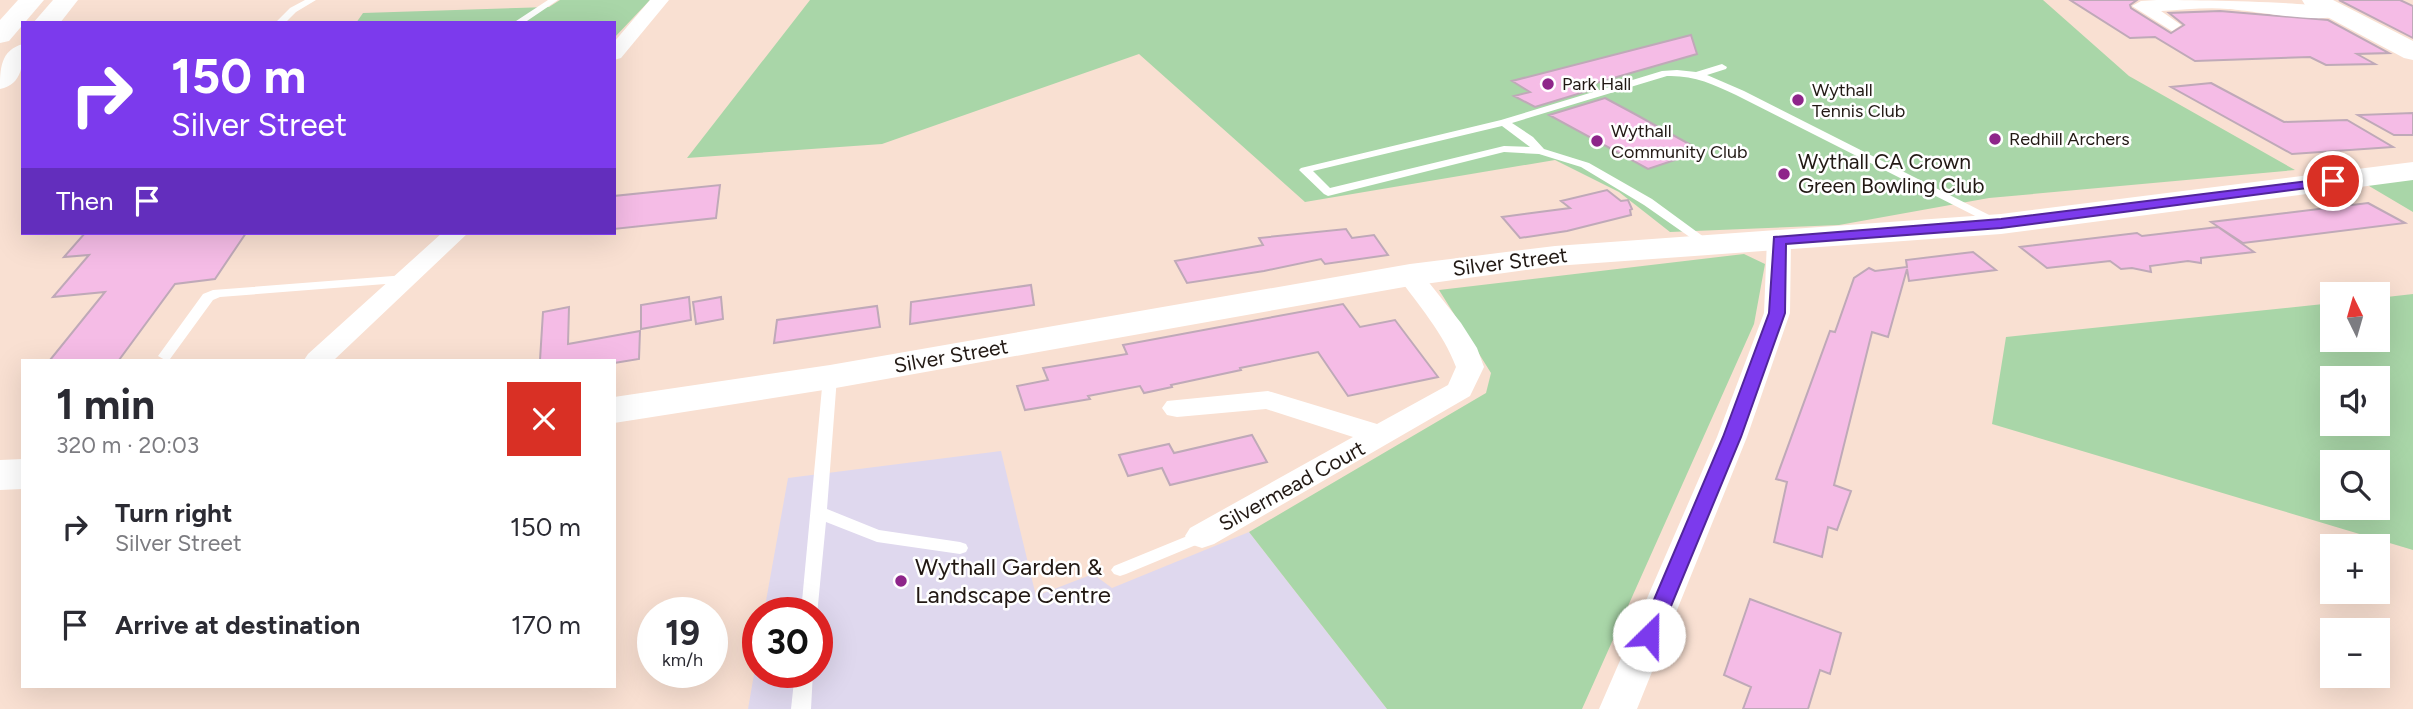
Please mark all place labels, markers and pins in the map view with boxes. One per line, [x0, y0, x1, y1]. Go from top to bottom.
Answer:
place label: Park Hall [1562, 73, 1631, 95]
marker: Park Hall [1540, 76, 1556, 92]
place label: Wythall Tennis Club [1812, 79, 1905, 122]
marker: Wythall Tennis Club [1790, 92, 1806, 108]
place label: Wythall Community Club [1611, 120, 1748, 163]
place label: Redhill Archers [2009, 128, 2130, 150]
marker: Redhill Archers [1987, 131, 2003, 147]
marker: Wythall Community Club [1589, 133, 1605, 149]
place label: Wythall CA Crown Green Bowling Club [1798, 149, 1985, 198]
pin [2303, 151, 2363, 211]
marker: Wythall CA Crown Green Bowling Club [1776, 166, 1792, 182]
place label: Wythall Garden & Landscape Centre [915, 552, 1111, 609]
marker: Wythall Garden & Landscape Centre [893, 573, 909, 589]

